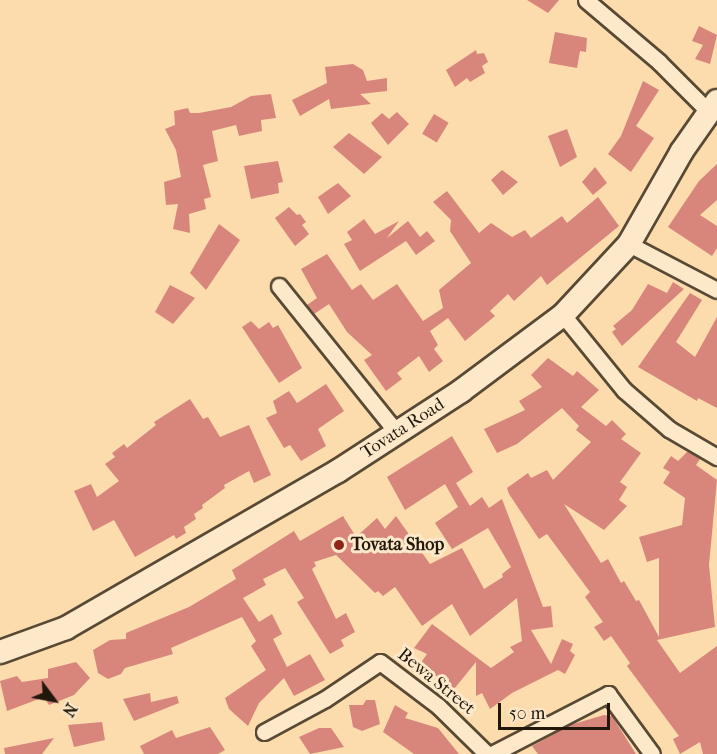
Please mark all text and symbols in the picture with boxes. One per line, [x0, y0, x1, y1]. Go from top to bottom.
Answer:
street label: Tovata Road [357, 394, 449, 464]
place label: Tovata Shop [351, 534, 444, 556]
marker: Tovata Shop [332, 538, 346, 552]
street label: Bewa Street [393, 644, 479, 720]
north arrow [24, 670, 84, 730]
scale bar [501, 691, 614, 729]
text: N [58, 700, 81, 720]
text: 50 m [509, 703, 545, 724]

